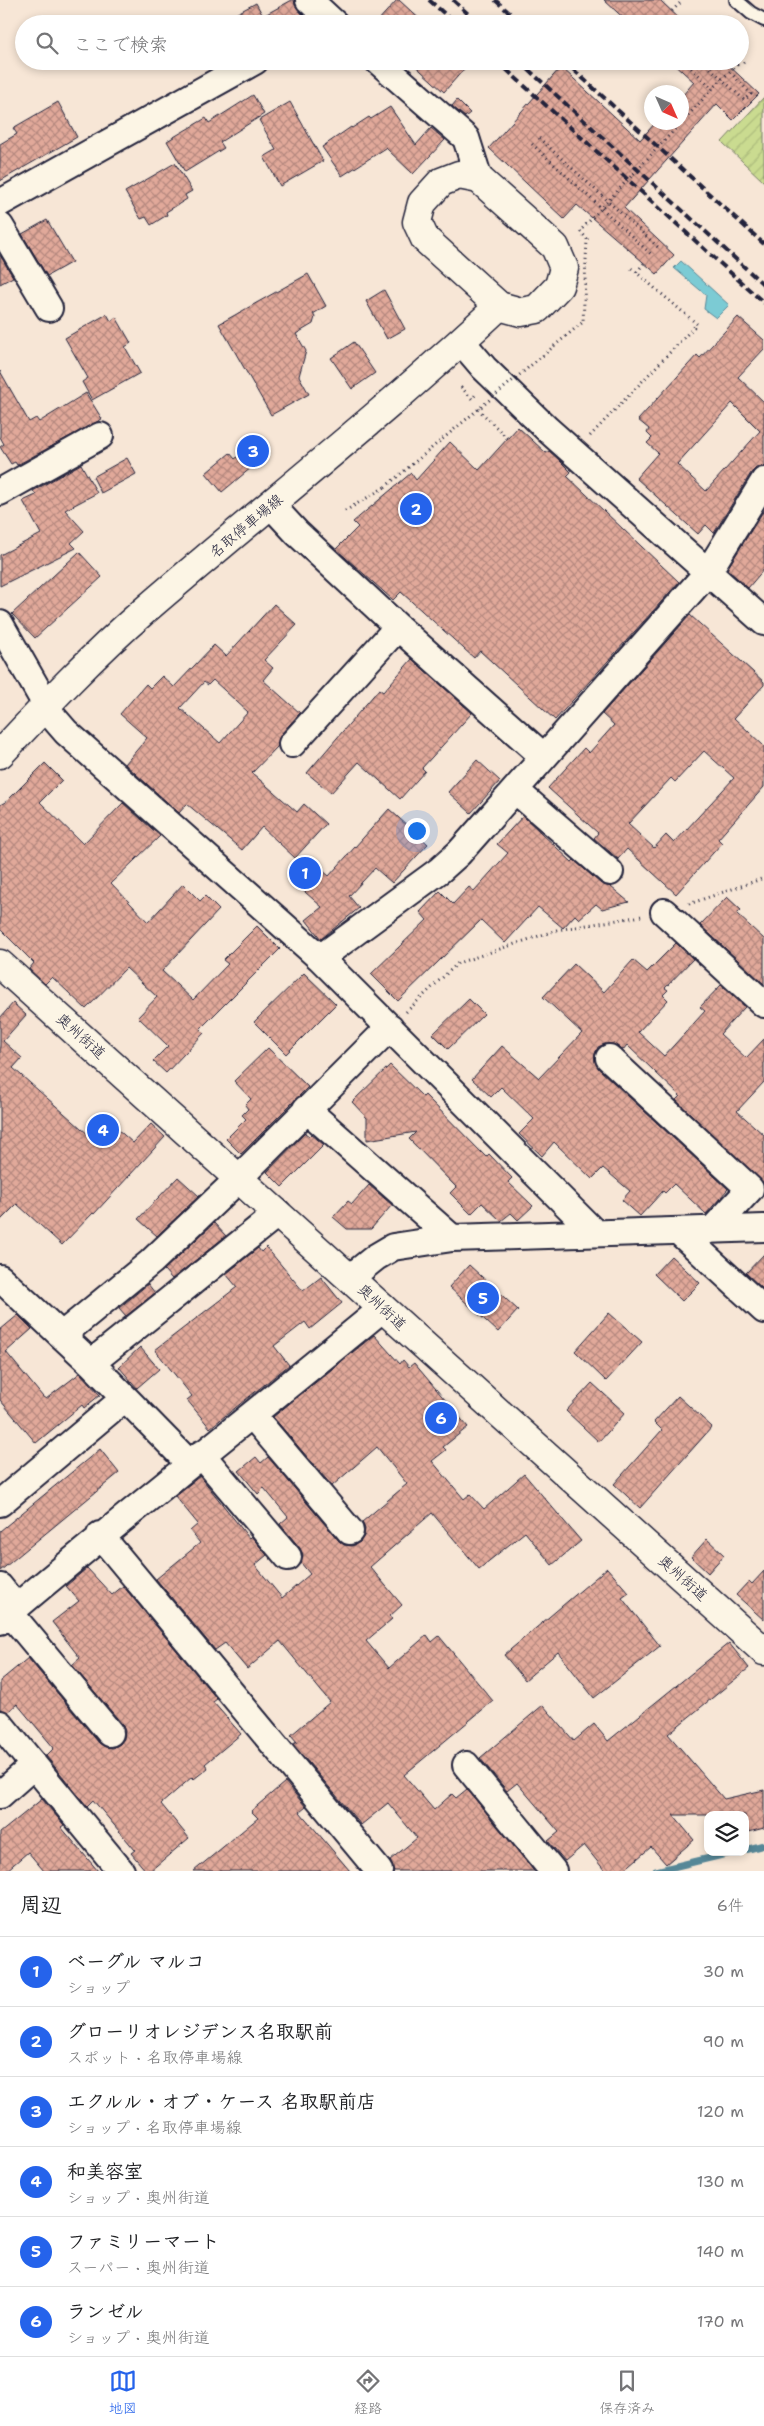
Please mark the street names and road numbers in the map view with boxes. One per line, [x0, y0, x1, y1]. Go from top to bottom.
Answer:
street label: 名取停車場線 [205, 489, 287, 563]
street label: 奥州街道 [52, 1008, 110, 1064]
street label: 奥州街道 [353, 1279, 411, 1335]
street label: 奥州街道 [654, 1550, 712, 1606]

